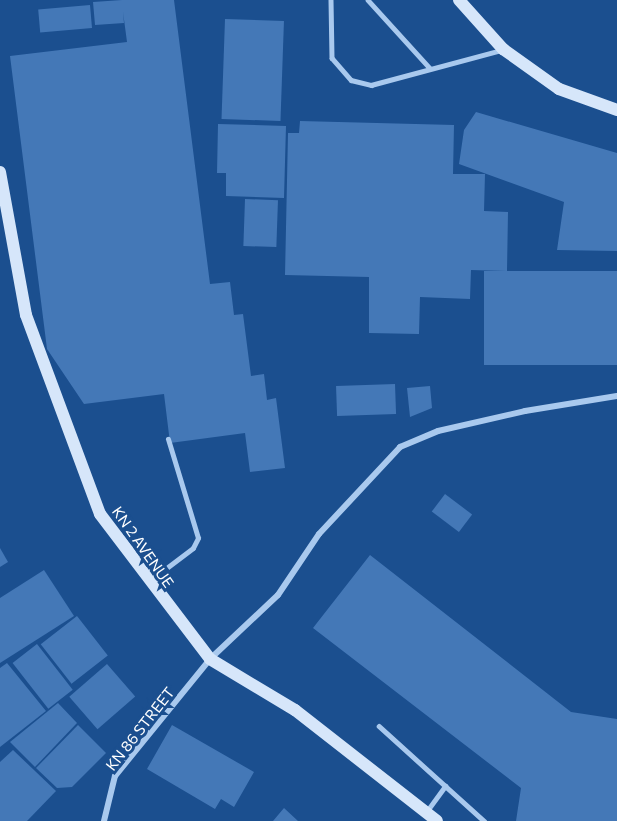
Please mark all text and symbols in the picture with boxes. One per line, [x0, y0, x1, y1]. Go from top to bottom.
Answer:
street label: KN 2 AVENUE [108, 503, 178, 591]
street label: KN 86 STREET [102, 684, 178, 774]

